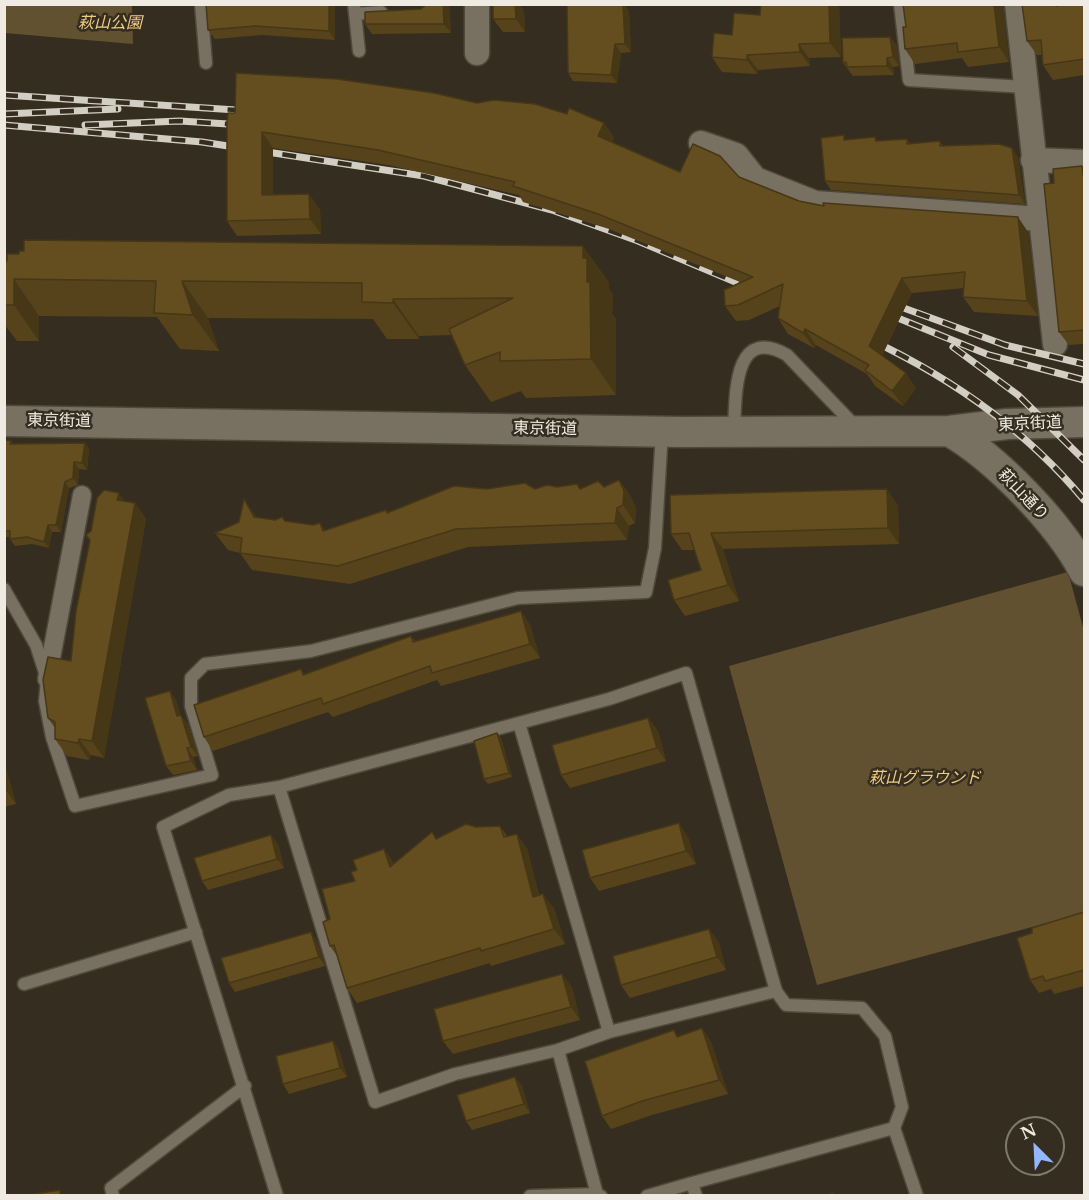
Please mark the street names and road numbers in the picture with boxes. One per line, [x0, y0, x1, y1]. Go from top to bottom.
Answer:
street label: 東京街道 [27, 411, 91, 431]
street label: 東京街道 [998, 413, 1062, 435]
street label: 東京街道 [513, 419, 577, 439]
street label: 萩山通り [994, 465, 1052, 525]

